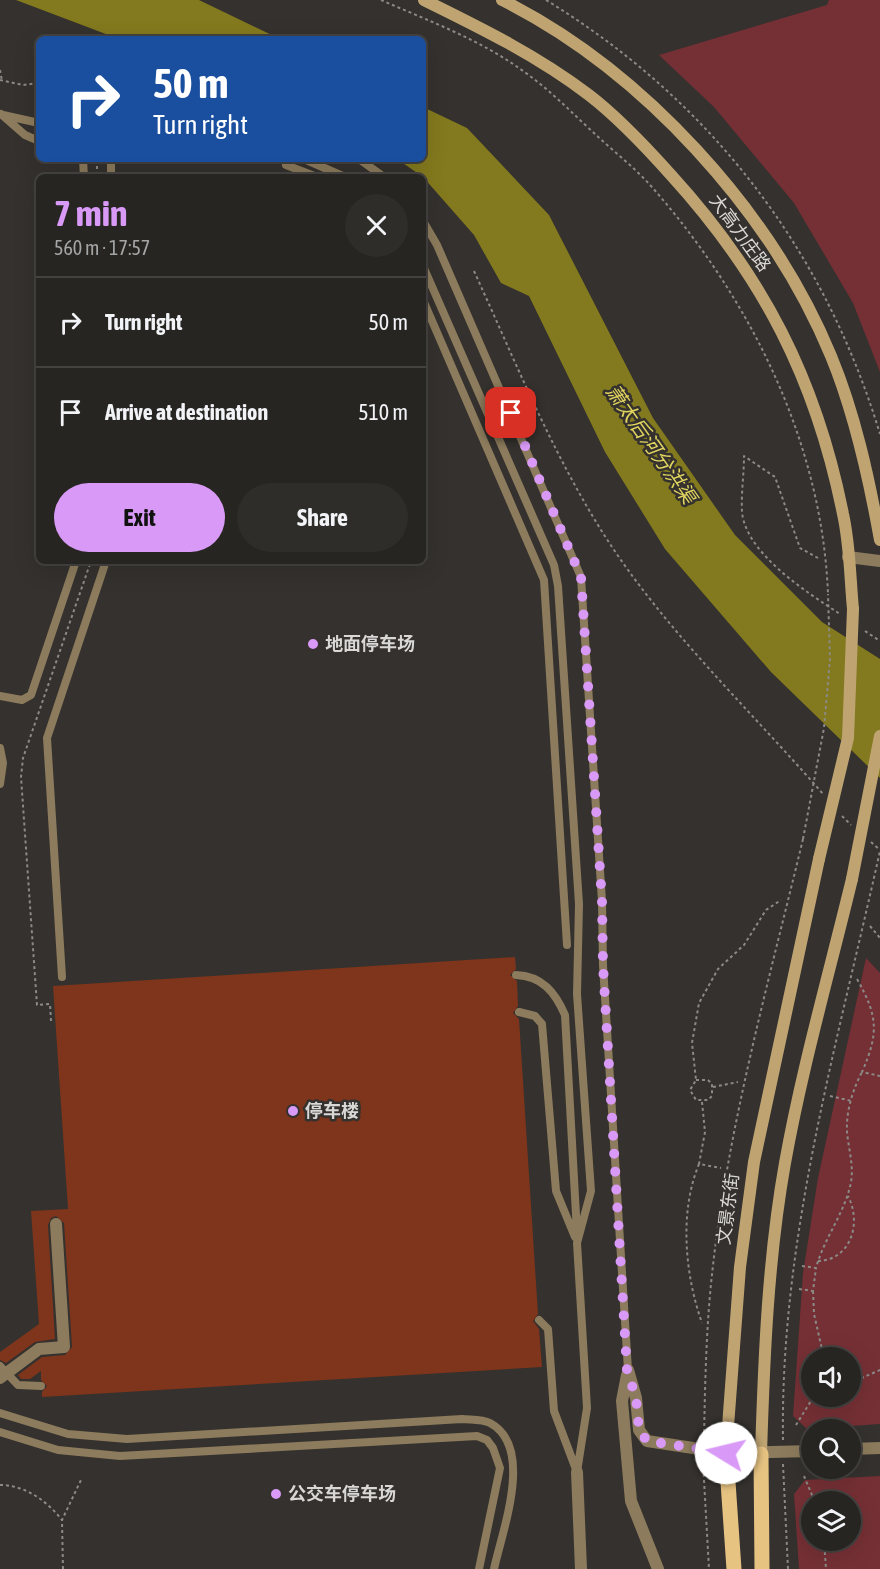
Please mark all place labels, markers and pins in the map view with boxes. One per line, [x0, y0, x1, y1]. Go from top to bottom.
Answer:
pin [485, 387, 536, 438]
place label: 地面停车场 [325, 633, 415, 654]
marker: 地面停车场 [306, 637, 320, 651]
place label: 停车楼 [305, 1100, 359, 1121]
marker: 停车楼 [286, 1104, 300, 1118]
place label: 公交车停车场 [288, 1483, 396, 1504]
marker: 公交车停车场 [269, 1487, 283, 1501]

